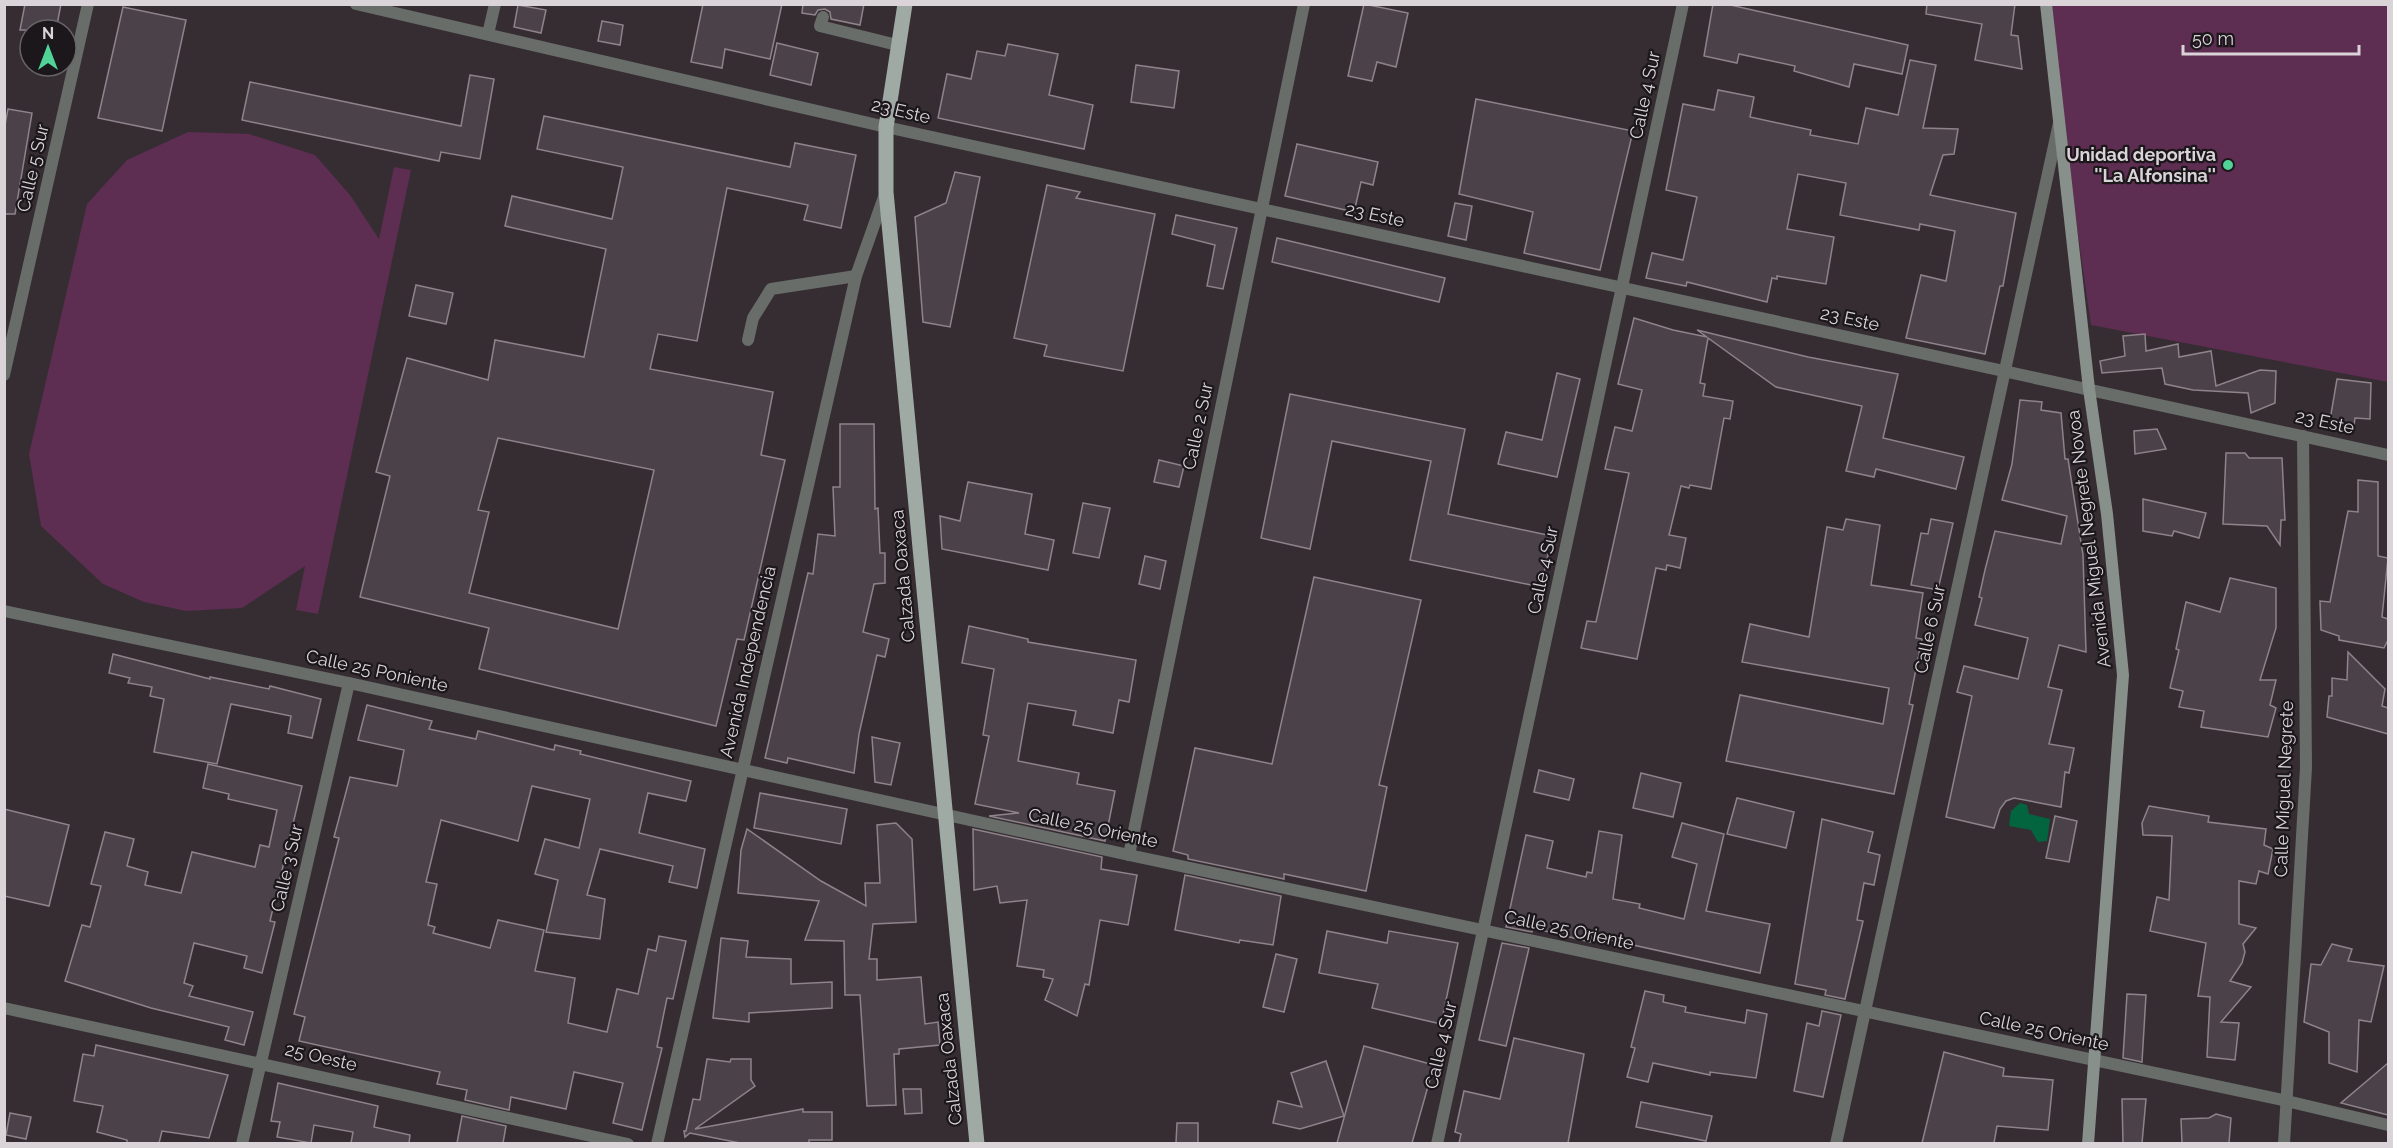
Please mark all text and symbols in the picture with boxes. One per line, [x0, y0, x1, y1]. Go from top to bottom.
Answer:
north arrow [18, 18, 78, 78]
scale bar [2183, 18, 2358, 56]
text: N [42, 24, 54, 43]
text: 50 m [2192, 28, 2234, 49]
street label: Calle 4 Sur [1625, 48, 1664, 141]
street label: 23 Este [870, 94, 933, 128]
street label: Calle 5 Sur [12, 121, 53, 214]
place label: Unidad deportiva ''La Alfonsina'' [2066, 144, 2216, 186]
marker: Unidad deportiva ''La Alfonsina'' [2221, 158, 2235, 172]
street label: 23 Este [1344, 198, 1407, 231]
street label: 23 Este [1819, 302, 1882, 335]
street label: Calle 2 Sur [1178, 380, 1217, 472]
street label: 23 Este [2294, 405, 2357, 438]
street label: Avenida Miguel Negrete Novoa [2062, 409, 2115, 669]
street label: Calzada Oaxaca [886, 509, 919, 643]
street label: Calle 4 Sur [1523, 523, 1562, 616]
street label: Avenida Independencia [715, 564, 780, 760]
street label: Calle 6 Sur [1910, 582, 1949, 675]
street label: Calle 25 Poniente [304, 645, 450, 696]
street label: Calle Miguel Negrete [2270, 700, 2297, 878]
street label: Calle 25 Oriente [1026, 804, 1160, 852]
street label: Calle 3 Sur [266, 821, 307, 914]
street label: Calle 25 Oriente [1502, 906, 1636, 954]
street label: Calzada Oaxaca [931, 992, 966, 1126]
street label: Calle 4 Sur [1420, 998, 1461, 1091]
street label: Calle 25 Oriente [1977, 1007, 2111, 1055]
street label: 25 Oeste [283, 1038, 359, 1075]

